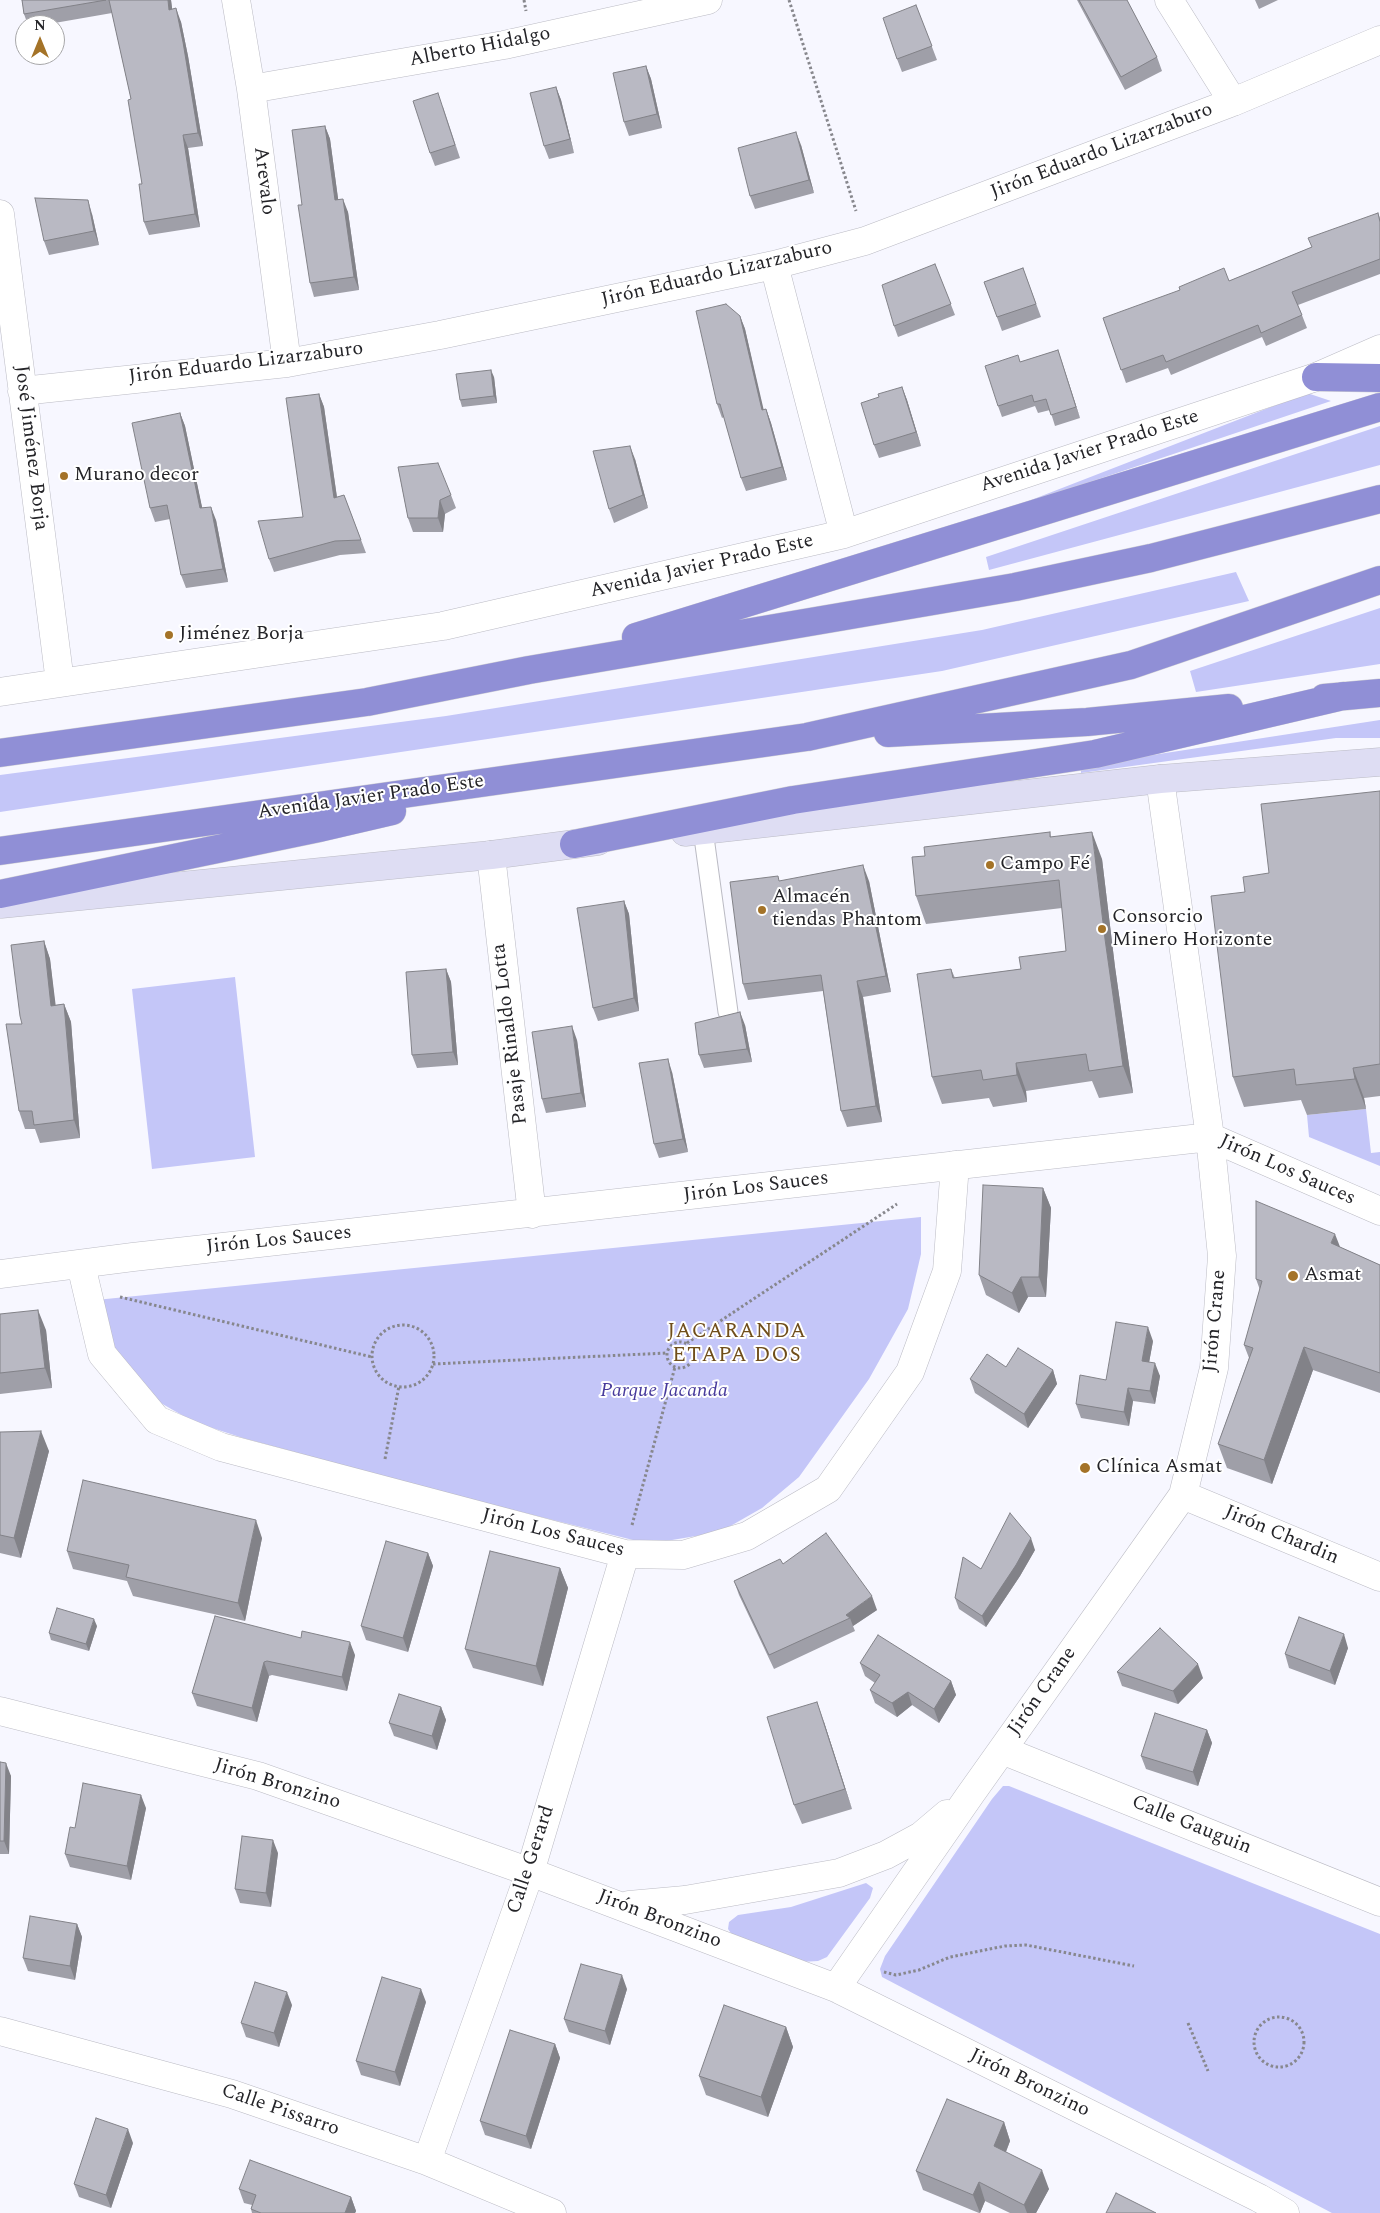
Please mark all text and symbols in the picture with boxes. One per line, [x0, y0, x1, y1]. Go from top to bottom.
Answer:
north arrow [15, 15, 65, 65]
text: N [34, 15, 46, 36]
street label: Alberto Hidalgo [407, 23, 553, 73]
street label: Jirón Eduardo Lizarzaburo [987, 98, 1217, 206]
street label: Arevalo [247, 146, 279, 216]
street label: Jirón Eduardo Lizarzaburo [599, 237, 835, 313]
street label: Jirón Eduardo Lizarzaburo [127, 338, 365, 390]
street label: José Jiménez Borja [8, 364, 52, 532]
street label: Avenida Javier Prado Este [978, 405, 1202, 499]
place label: Murano decor [74, 464, 199, 488]
marker: Murano decor [58, 470, 70, 482]
street label: Avenida Javier Prado Este [588, 530, 816, 604]
place label: Jiménez Borja [179, 623, 304, 647]
marker: Jiménez Borja [163, 629, 175, 641]
street label: Avenida Javier Prado Este [256, 770, 486, 826]
place label: Campo Fé [1000, 853, 1090, 877]
marker: Campo Fé [984, 859, 996, 871]
place label: Almacén tiendas Phantom [772, 886, 922, 933]
marker: Almacén tiendas Phantom [756, 904, 768, 916]
place label: Consorcio Minero Horizonte [1112, 906, 1272, 953]
marker: Consorcio Minero Horizonte [1096, 923, 1108, 935]
street label: Pasaje Rinaldo Lotta [488, 942, 534, 1126]
street label: Jirón Los Sauces [1215, 1130, 1359, 1212]
street label: Jirón Los Sauces [682, 1167, 830, 1209]
street label: Jirón Los Sauces [205, 1221, 353, 1261]
place label: Asmat [1304, 1264, 1361, 1288]
street label: Jirón Crane [1200, 1269, 1232, 1373]
marker: Asmat [1286, 1269, 1300, 1283]
district label: JACARANDA ETAPA DOS [666, 1320, 808, 1370]
park label: Parque Jacanda [600, 1380, 728, 1404]
place label: Clínica Asmat [1096, 1456, 1222, 1480]
marker: Clínica Asmat [1078, 1461, 1092, 1475]
street label: Jirón Chardin [1220, 1501, 1342, 1571]
street label: Jirón Los Sauces [479, 1505, 627, 1563]
street label: Jirón Crane [1004, 1643, 1082, 1741]
street label: Jirón Bronzino [211, 1754, 343, 1816]
street label: Calle Gauguin [1128, 1791, 1254, 1861]
street label: Calle Gerard [503, 1803, 561, 1917]
street label: Jirón Bronzino [594, 1885, 724, 1955]
street label: Jirón Bronzino [965, 2044, 1093, 2124]
street label: Calle Pissarro [218, 2080, 342, 2142]

